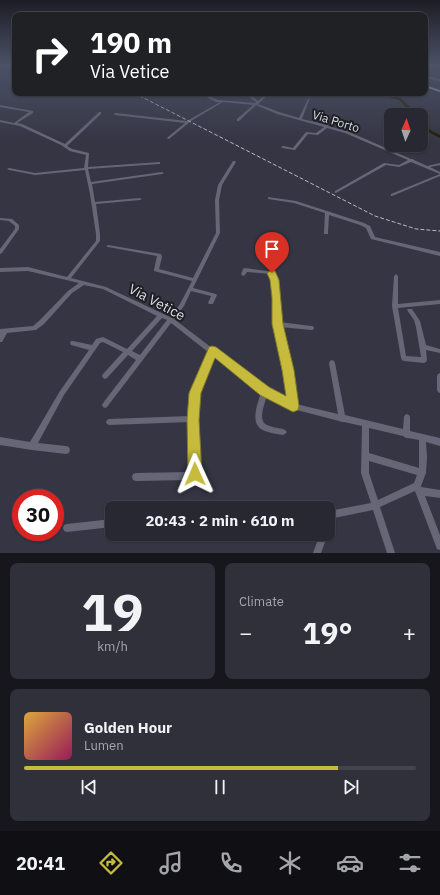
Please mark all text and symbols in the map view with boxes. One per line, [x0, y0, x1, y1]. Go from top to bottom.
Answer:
text: 190 m [90, 24, 172, 61]
icon: right [24, 28, 76, 80]
text: Via Vetice [90, 60, 169, 83]
street label: Via Porto [311, 107, 362, 135]
north arrow [384, 108, 428, 152]
map controls [384, 108, 428, 152]
pin [255, 232, 289, 273]
icon: arrive [261, 238, 283, 260]
street label: Via Vetice [126, 280, 189, 325]
position arrow [174, 453, 216, 495]
speed limit sign: 30 [12, 489, 64, 541]
text: 20:43 · 2 min · 610 m [146, 511, 294, 530]
text: 19 [81, 578, 144, 645]
text: Climate [239, 593, 284, 610]
text: 19° [302, 613, 353, 652]
text: − [239, 618, 252, 647]
text: + [403, 618, 416, 647]
text: km/h [97, 638, 128, 655]
text: Golden Hour [84, 718, 172, 737]
text: Lumen [84, 737, 124, 754]
icon: previous [78, 776, 100, 798]
icon: pause [209, 776, 231, 798]
icon: next [340, 776, 362, 798]
icon: directions [97, 849, 125, 877]
icon: music [157, 849, 185, 877]
icon: phone [217, 849, 245, 877]
icon: climate [276, 849, 304, 877]
icon: car [336, 849, 364, 877]
icon: filters [396, 849, 424, 877]
text: 20:41 [16, 852, 65, 875]

